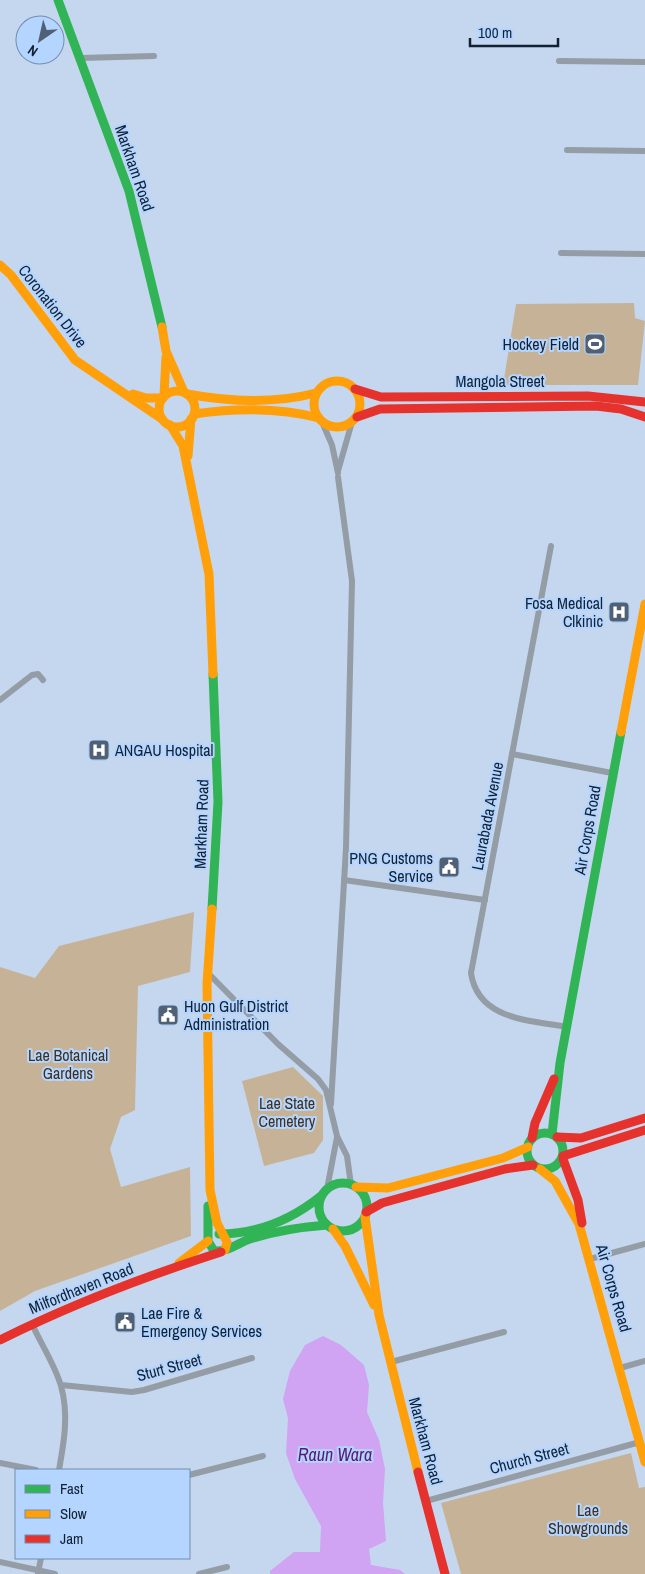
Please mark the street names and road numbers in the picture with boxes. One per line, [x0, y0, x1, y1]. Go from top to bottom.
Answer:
street label: Markham Road [110, 122, 160, 214]
street label: Coronation Drive [14, 260, 92, 352]
street label: Mangola Street [456, 370, 545, 392]
street label: Laurabada Avenue [466, 760, 508, 872]
street label: Markham Road [188, 779, 214, 869]
street label: Air Corps Road [568, 784, 606, 877]
street label: Air Corps Road [591, 1241, 637, 1334]
street label: Milfordhaven Road [25, 1257, 137, 1319]
street label: Sturt Street [134, 1348, 204, 1386]
street label: Markham Road [404, 1395, 448, 1487]
street label: Church Street [487, 1437, 571, 1479]

